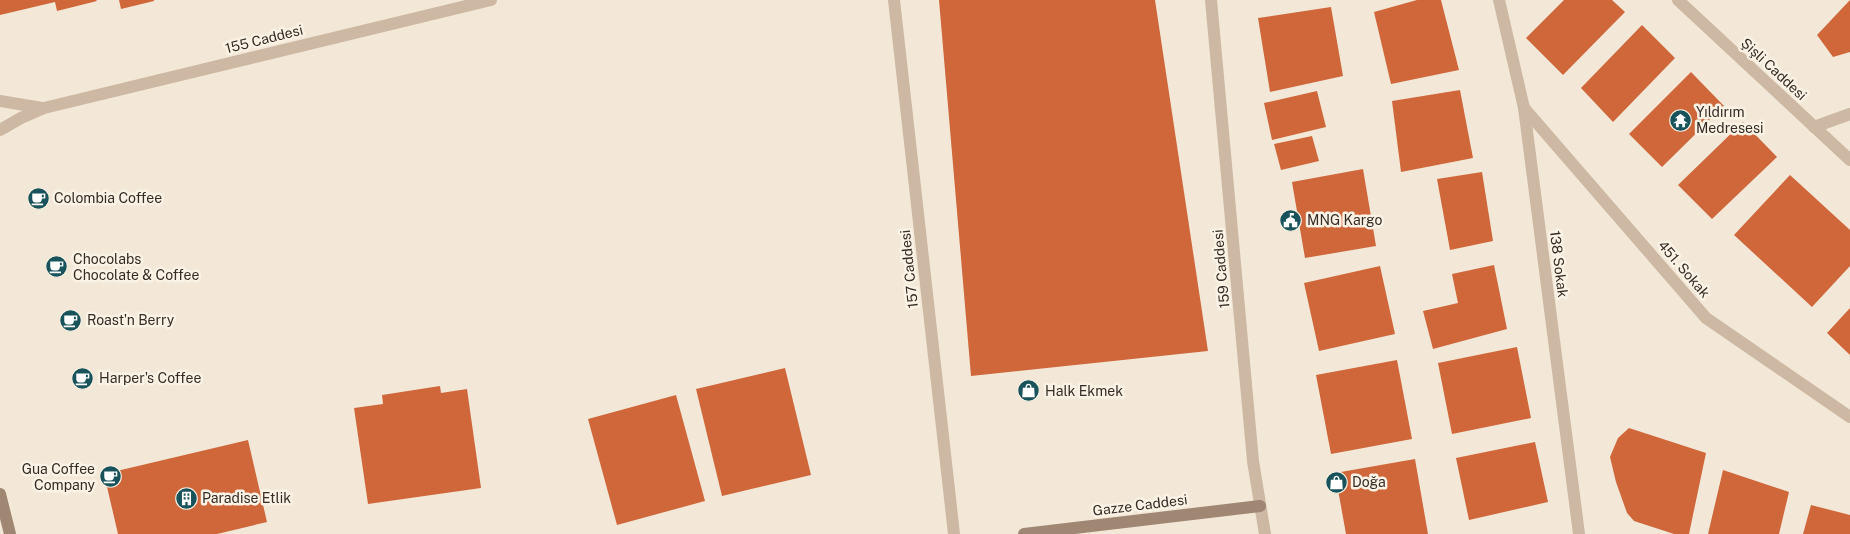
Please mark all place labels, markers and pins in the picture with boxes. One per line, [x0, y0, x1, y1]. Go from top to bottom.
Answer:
place label: Yıldırım Medresesi [1696, 104, 1763, 136]
temple icon: Yıldırım Medresesi [1668, 108, 1692, 132]
cafe icon: Colombia Coffee [26, 186, 50, 210]
place label: Colombia Coffee [54, 190, 162, 206]
public building icon: MNG Kargo [1279, 208, 1303, 232]
place label: MNG Kargo [1307, 212, 1383, 228]
place label: Chocolabs Chocolate & Coffee [73, 251, 199, 283]
cafe icon: Chocolabs Chocolate & Coffee [45, 255, 69, 279]
cafe icon: Roast'n Berry [59, 308, 83, 332]
place label: Roast'n Berry [87, 312, 175, 328]
cafe icon: Harper's Coffee [71, 366, 95, 390]
place label: Harper's Coffee [99, 370, 201, 386]
shop icon: Halk Ekmek [1017, 379, 1041, 403]
place label: Halk Ekmek [1045, 383, 1123, 399]
place label: Gua Coffee Company [22, 461, 96, 493]
cafe icon: Gua Coffee Company [99, 465, 123, 489]
shop icon: Doğa [1324, 470, 1348, 494]
place label: Doğa [1352, 474, 1386, 490]
building icon: Paradise Etlik [174, 486, 198, 510]
place label: Paradise Etlik [202, 490, 291, 506]

